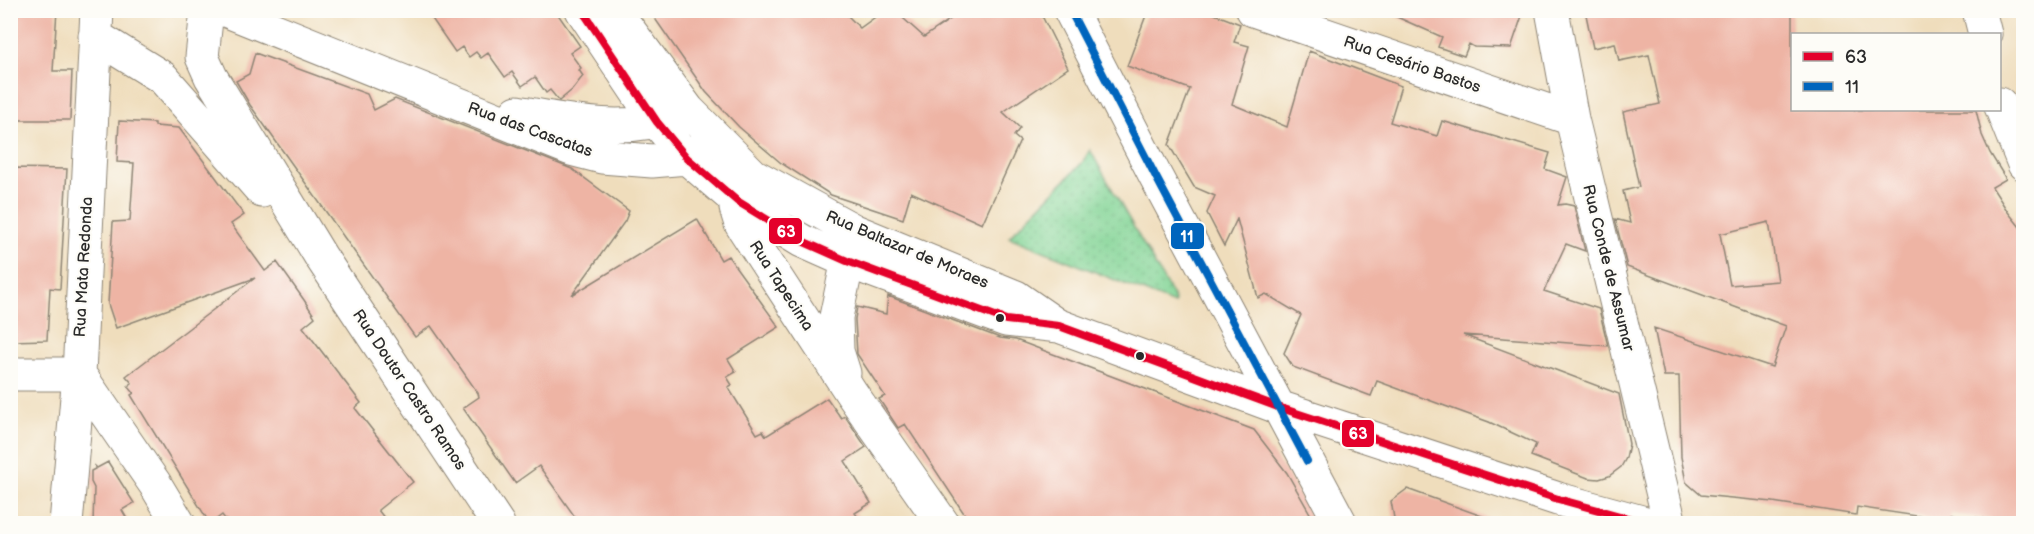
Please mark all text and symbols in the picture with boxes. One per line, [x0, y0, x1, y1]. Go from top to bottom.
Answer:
street label: Rua Cesário Bastos [1341, 33, 1483, 97]
legend [1791, 33, 2001, 111]
text: 63 [1845, 47, 1867, 68]
text: 11 [1845, 77, 1859, 98]
street label: Rua das Cascatas [465, 99, 595, 161]
street label: Rua Conde de Assumar [1578, 183, 1638, 354]
street label: Rua Mata Redonda [71, 196, 97, 338]
street label: Rua Baltazar de Moraes [823, 207, 991, 293]
line badge: 63 [768, 217, 803, 245]
line badge: 11 [1170, 222, 1205, 250]
text: 63 [776, 223, 796, 242]
text: 11 [1180, 228, 1194, 247]
street label: Rua Tapecima [745, 237, 817, 335]
street label: Rua Doutor Castro Ramos [348, 306, 470, 474]
unlabelled marker [994, 312, 1006, 324]
unlabelled marker [1134, 350, 1146, 362]
line badge: 63 [1341, 419, 1375, 448]
text: 63 [1348, 425, 1368, 444]

